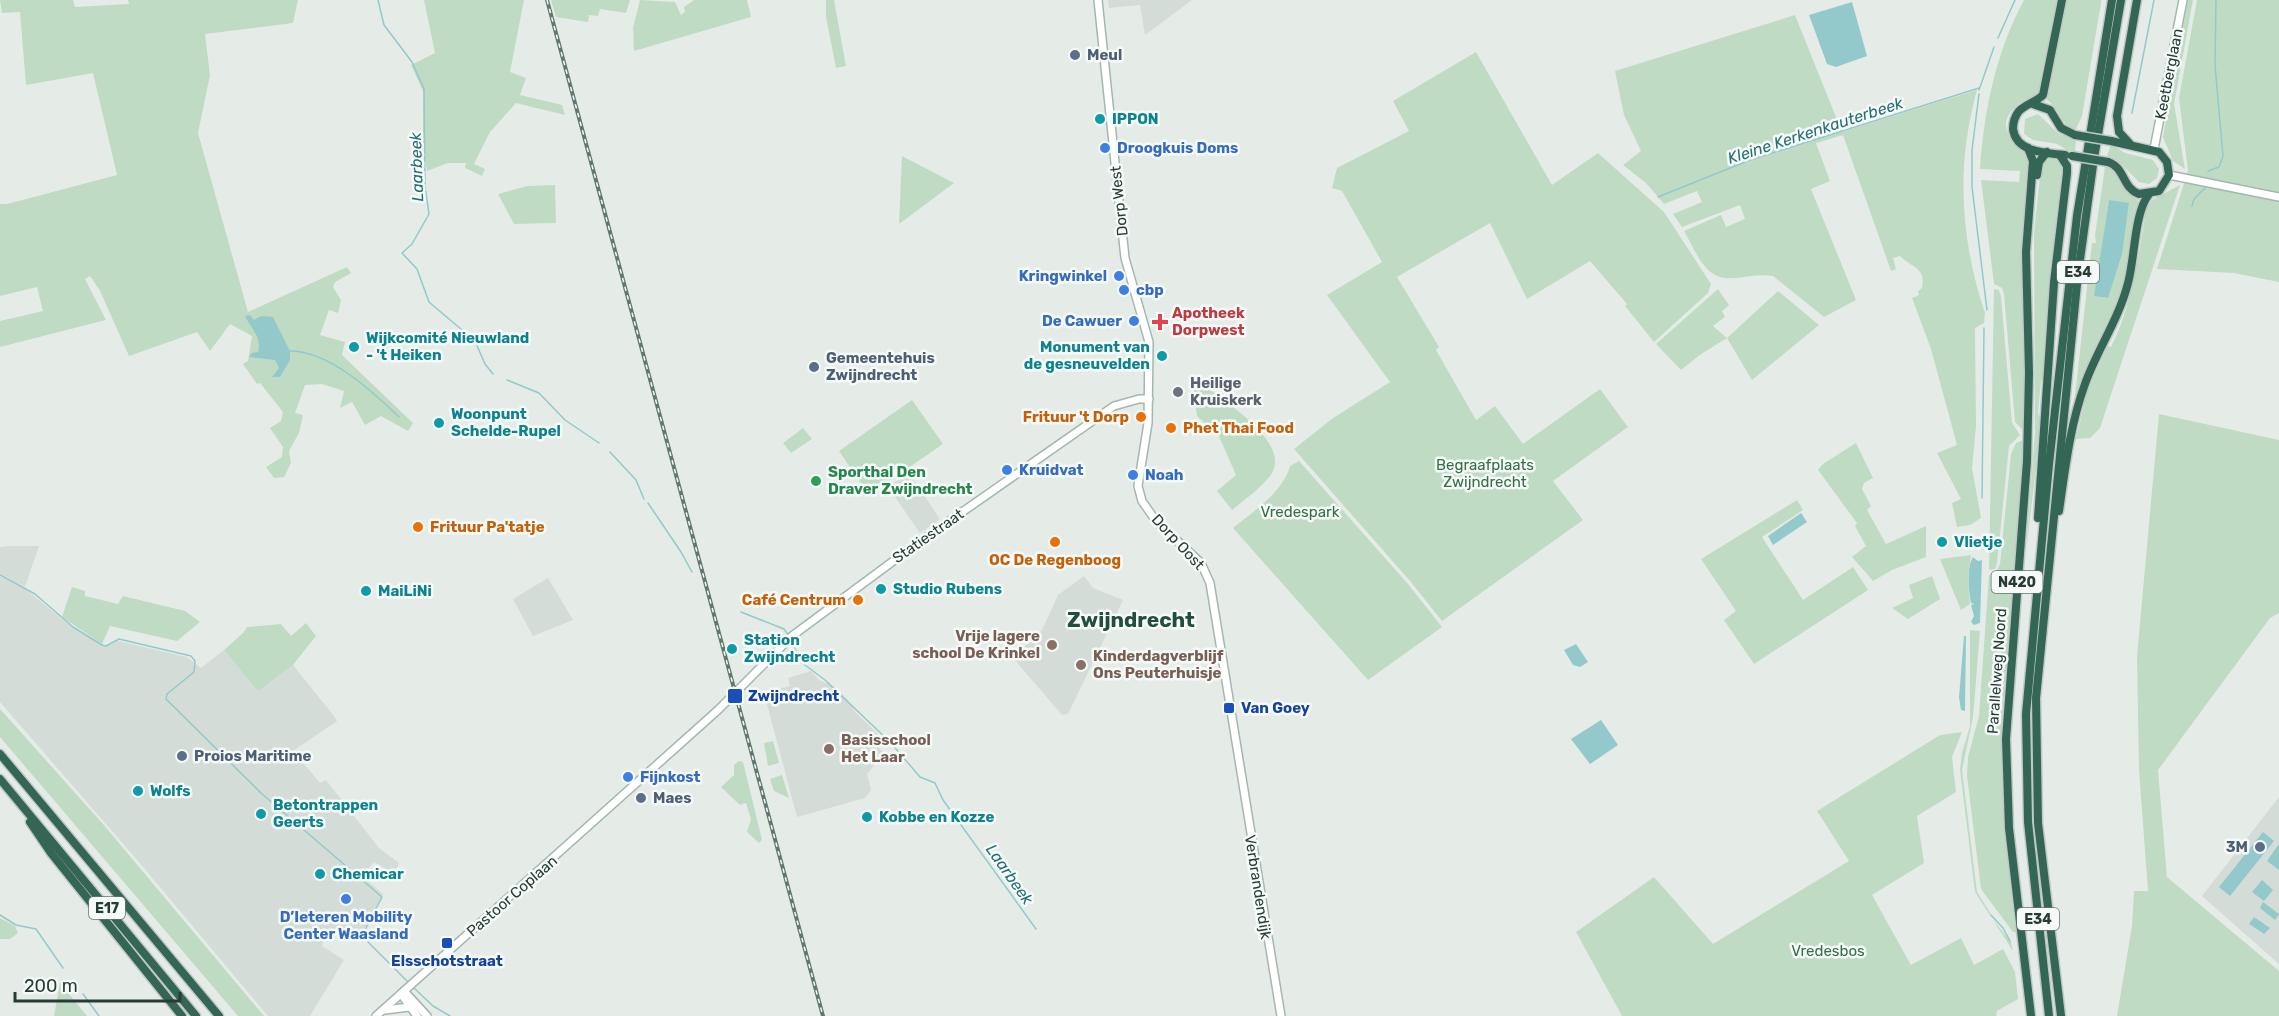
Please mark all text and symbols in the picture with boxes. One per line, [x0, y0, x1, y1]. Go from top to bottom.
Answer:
street label: Keetberglaan [2151, 27, 2187, 121]
place label: Meul [1087, 46, 1122, 64]
marker: Meul [1068, 48, 1082, 62]
water label: Kleine Kerkenkauterbeek [1725, 93, 1906, 168]
place label: IPPON [1112, 110, 1159, 128]
marker: IPPON [1093, 112, 1107, 126]
water label: Laarbeek [406, 131, 427, 202]
place label: Droogkuis Doms [1117, 139, 1238, 157]
marker: Droogkuis Doms [1098, 141, 1112, 155]
street label: Dorp West [1106, 165, 1132, 237]
road number: E34 [2057, 261, 2099, 283]
place label: Kringwinkel [1019, 267, 1107, 285]
marker: Kringwinkel [1112, 269, 1126, 283]
place label: cbp [1136, 281, 1164, 299]
marker: cbp [1117, 283, 1131, 297]
place label: Apotheek Dorpwest [1172, 304, 1245, 339]
place label: De Cawuer [1042, 312, 1122, 330]
marker: De Cawuer [1127, 314, 1141, 328]
marker: Apotheek Dorpwest [1153, 315, 1167, 329]
place label: Wijkcomité Nieuwland - 't Heiken [366, 329, 529, 364]
place label: Monument van de gesneuvelden [1024, 338, 1150, 373]
marker: Wijkcomité Nieuwland - 't Heiken [347, 340, 361, 354]
place label: Gemeentehuis Zwijndrecht [826, 349, 935, 384]
marker: Monument van de gesneuvelden [1155, 349, 1169, 363]
marker: Gemeentehuis Zwijndrecht [807, 360, 821, 374]
place label: Heilige Kruiskerk [1190, 374, 1262, 409]
marker: Heilige Kruiskerk [1171, 385, 1185, 399]
place label: Woonpunt Schelde-Rupel [451, 405, 561, 440]
place label: Frituur 't Dorp [1023, 408, 1129, 426]
marker: Frituur 't Dorp [1134, 410, 1148, 424]
marker: Woonpunt Schelde-Rupel [432, 416, 446, 430]
place label: Phet Thai Food [1183, 419, 1294, 437]
marker: Phet Thai Food [1164, 421, 1178, 435]
park label: Begraafplaats Zwijndrecht [1436, 456, 1534, 491]
place label: Kruidvat [1019, 461, 1084, 479]
place label: Sporthal Den Draver Zwijndrecht [828, 463, 973, 498]
marker: Kruidvat [1000, 463, 1014, 477]
place label: Noah [1145, 466, 1184, 484]
marker: Noah [1126, 468, 1140, 482]
marker: Sporthal Den Draver Zwijndrecht [809, 474, 823, 488]
park label: Vredespark [1261, 503, 1340, 521]
street label: Statiestraat [889, 505, 967, 567]
street label: Dorp Oost [1148, 510, 1208, 574]
place label: Frituur Pa'tatje [430, 518, 545, 536]
marker: Frituur Pa'tatje [411, 520, 425, 534]
place label: Vlietje [1954, 533, 2002, 551]
marker: OC De Regenboog [1048, 535, 1062, 549]
marker: Vlietje [1935, 535, 1949, 549]
place label: OC De Regenboog [989, 551, 1121, 569]
road number: N420 [1992, 571, 2042, 593]
place label: Studio Rubens [893, 580, 1002, 598]
place label: MaiLiNi [378, 582, 432, 600]
marker: Studio Rubens [874, 582, 888, 596]
marker: MaiLiNi [359, 584, 373, 598]
place label: Café Centrum [742, 591, 846, 609]
marker: Café Centrum [851, 593, 865, 607]
district label: Zwijndrecht [1067, 607, 1195, 632]
street label: Parallelweg Noord [1984, 608, 2010, 734]
place label: Vrije lagere school De Krinkel [912, 627, 1040, 662]
place label: Station Zwijndrecht [744, 631, 835, 666]
marker: Vrije lagere school De Krinkel [1045, 638, 1059, 652]
marker: Station Zwijndrecht [725, 642, 739, 656]
place label: Kinderdagverblijf Ons Peuterhuisje [1093, 647, 1224, 682]
marker: Kinderdagverblijf Ons Peuterhuisje [1074, 658, 1088, 672]
marker: Zwijndrecht [726, 687, 744, 705]
place label: Zwijndrecht [748, 687, 839, 705]
place label: Van Goey [1241, 699, 1310, 717]
marker: Van Goey [1222, 701, 1236, 715]
place label: Basisschool Het Laar [841, 731, 931, 766]
marker: Basisschool Het Laar [822, 742, 836, 756]
place label: Proios Maritime [194, 747, 311, 765]
marker: Proios Maritime [175, 749, 189, 763]
place label: Fijnkost [640, 768, 701, 786]
marker: Fijnkost [621, 770, 635, 784]
place label: Wolfs [150, 782, 191, 800]
marker: Wolfs [131, 784, 145, 798]
place label: Maes [653, 789, 691, 807]
marker: Maes [634, 791, 648, 805]
place label: Betontrappen Geerts [273, 796, 378, 831]
marker: Betontrappen Geerts [254, 807, 268, 821]
place label: Kobbe en Kozze [879, 808, 995, 826]
marker: Kobbe en Kozze [860, 810, 874, 824]
street label: Verbrandendijk [1241, 833, 1275, 941]
place label: 3M [2226, 838, 2248, 856]
water label: Laarbeek [982, 840, 1038, 909]
marker: 3M [2253, 840, 2267, 854]
street label: Pastoor Coplaan [463, 852, 561, 940]
place label: Chemicar [332, 865, 404, 883]
marker: Chemicar [313, 867, 327, 881]
marker: D’Ieteren Mobility Center Waasland [339, 892, 353, 906]
road number: E17 [89, 897, 125, 919]
place label: D’Ieteren Mobility Center Waasland [280, 908, 412, 943]
road number: E34 [2017, 908, 2059, 930]
marker: Elsschotstraat [440, 936, 454, 950]
park label: Vredesbos [1791, 942, 1865, 960]
place label: Elsschotstraat [391, 952, 503, 970]
scale bar [15, 965, 180, 1003]
text: 200 m [24, 975, 78, 997]

